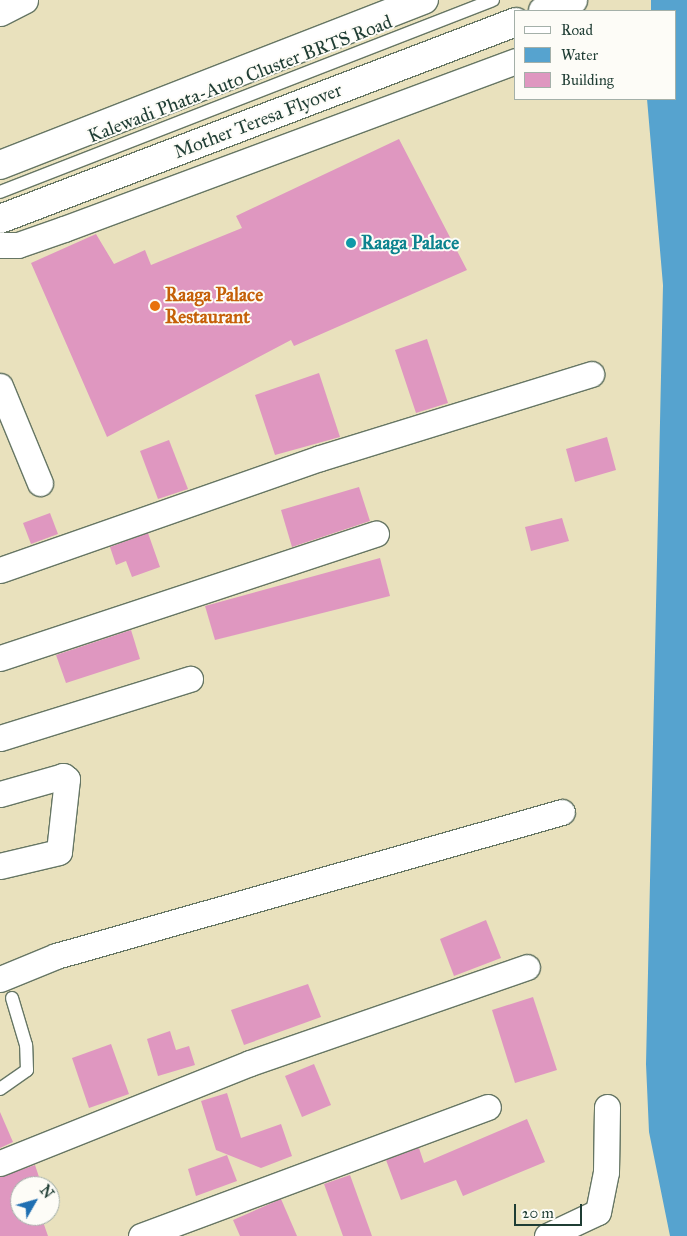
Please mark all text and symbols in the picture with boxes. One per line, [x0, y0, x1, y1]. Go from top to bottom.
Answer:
street label: Kalewadi Phata-Auto Cluster BRTS Road [85, 10, 395, 148]
legend [514, 10, 677, 100]
text: Road [561, 21, 593, 39]
text: Water [561, 46, 598, 64]
text: Building [561, 71, 614, 89]
street label: Mother Teresa Flyover [171, 78, 345, 164]
place label: Raaga Palace [361, 232, 459, 254]
marker: Raaga Palace [345, 237, 357, 249]
place label: Raaga Palace Restaurant [165, 284, 263, 328]
marker: Raaga Palace Restaurant [149, 300, 161, 312]
north arrow [10, 1176, 60, 1226]
text: N [36, 1182, 57, 1202]
scale bar [517, 1194, 584, 1226]
text: 20 m [522, 1204, 554, 1222]

